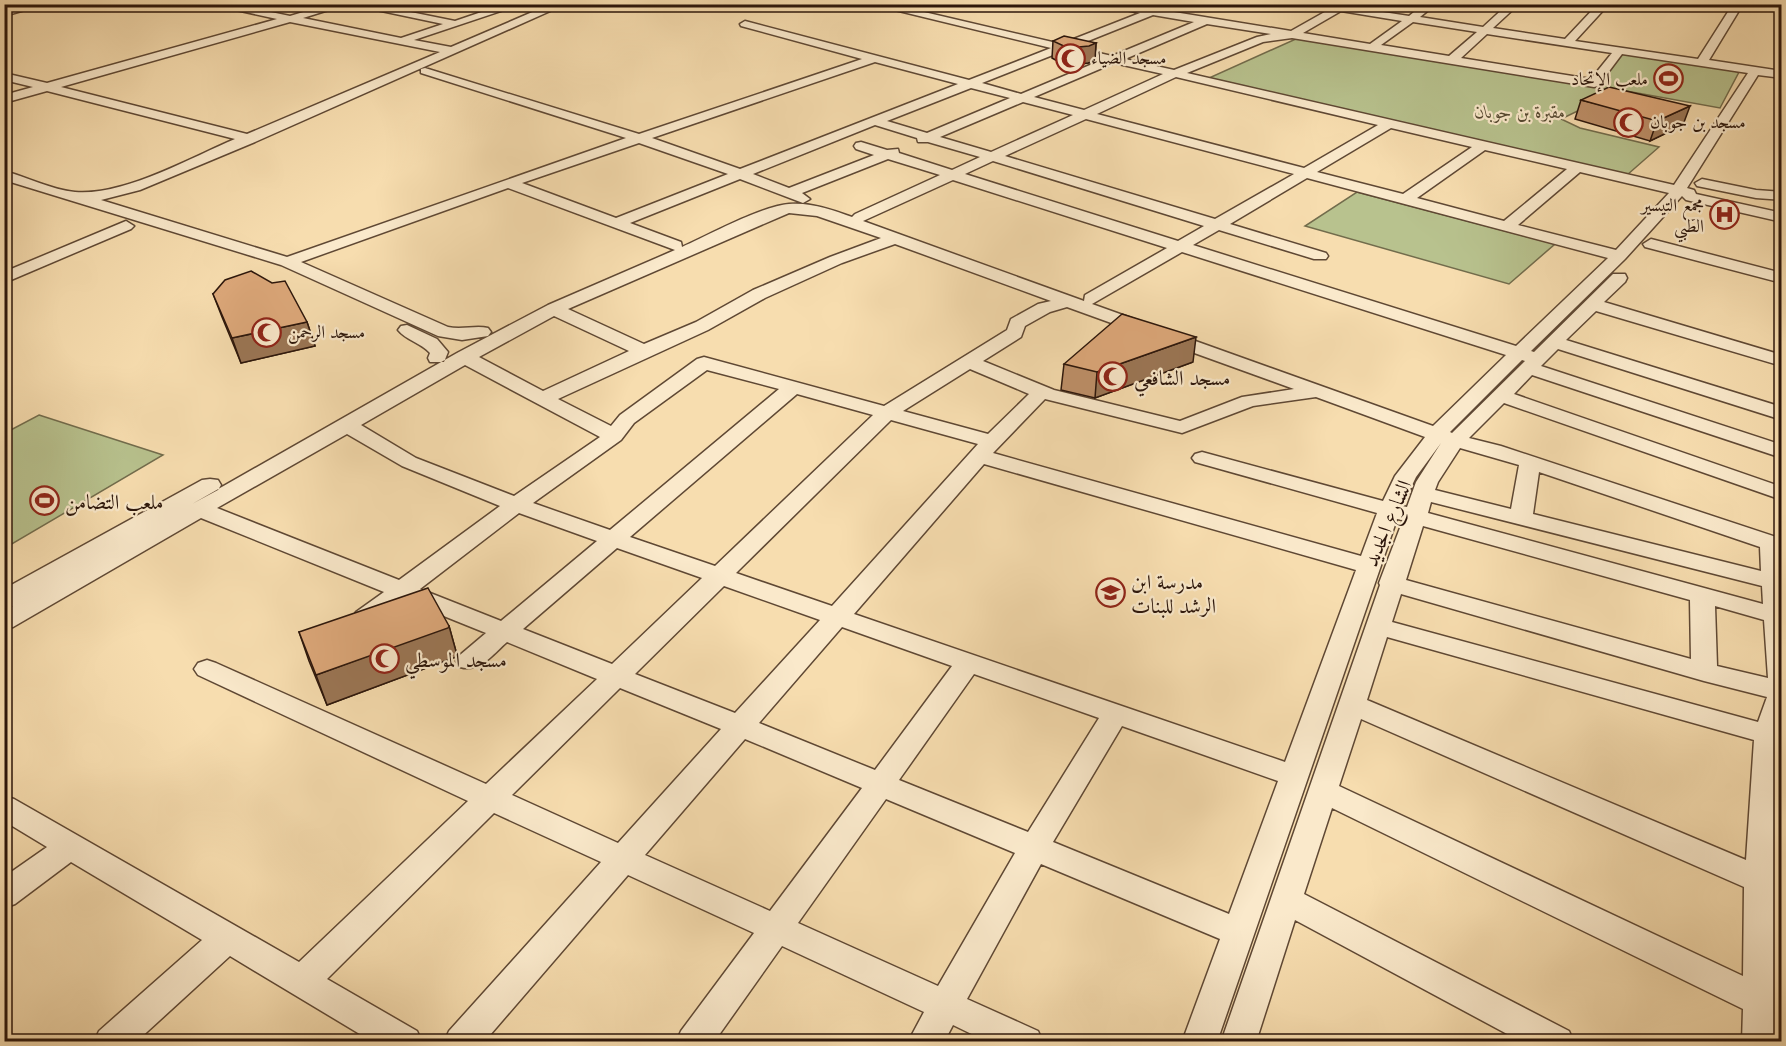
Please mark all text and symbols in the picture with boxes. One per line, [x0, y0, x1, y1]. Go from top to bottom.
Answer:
mosque icon: مسجد الضياء [1054, 42, 1086, 74]
place label: مسجد الضياء [1091, 47, 1167, 69]
sports icon: ملعب الإتحاد [1653, 63, 1685, 95]
place label: ملعب الإتحاد [1571, 68, 1648, 92]
park label: مقبرة بن جوبان [1474, 101, 1566, 123]
mosque icon: مسجد بن جوبان [1613, 106, 1645, 138]
place label: مسجد بن جوبان [1650, 111, 1746, 133]
place label: مجمع التيسير الطبي [1639, 194, 1704, 243]
hospital icon: مجمع التيسير الطبي [1709, 199, 1741, 231]
mosque icon: مسجد الرحمن [251, 316, 283, 348]
place label: مسجد الرحمن [288, 321, 365, 344]
mosque icon: مسجد الشافعي [1097, 361, 1129, 393]
place label: مسجد الشافعي [1134, 365, 1230, 397]
street label: الشارع الجديد [1358, 476, 1422, 572]
sports icon: ملعب التضامن [28, 485, 60, 517]
place label: ملعب التضامن [65, 489, 164, 516]
place label: مدرسة ابن الرشد للبنات [1131, 569, 1216, 619]
school or university icon: مدرسة ابن الرشد للبنات [1094, 577, 1126, 609]
mosque icon: مسجد الموسطي [368, 643, 400, 675]
place label: مسجد الموسطي [405, 647, 507, 680]

